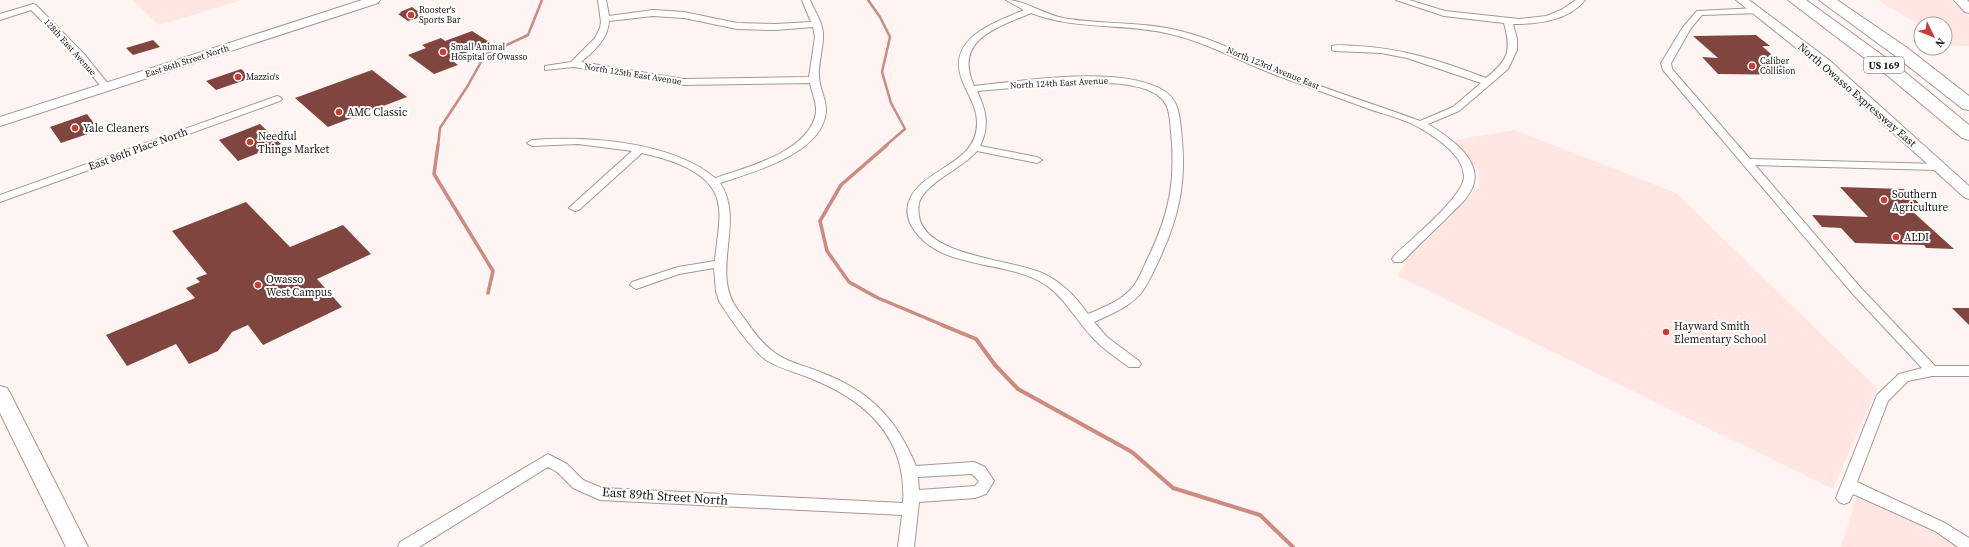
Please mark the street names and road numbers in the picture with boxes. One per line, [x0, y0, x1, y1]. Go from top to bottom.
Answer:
street label: 128th East Avenue [41, 16, 99, 78]
street label: North Owasso Expressway East [1795, 39, 1920, 151]
street label: East 86th Street North [144, 42, 231, 80]
street label: North 123rd Avenue East [1225, 44, 1321, 92]
road number: US 169 [1864, 57, 1904, 73]
street label: North 125th East Avenue [584, 60, 683, 88]
street label: North 124th East Avenue [1010, 74, 1109, 92]
street label: East 86th Place North [86, 124, 190, 174]
street label: East 89th Street North [601, 483, 729, 509]

